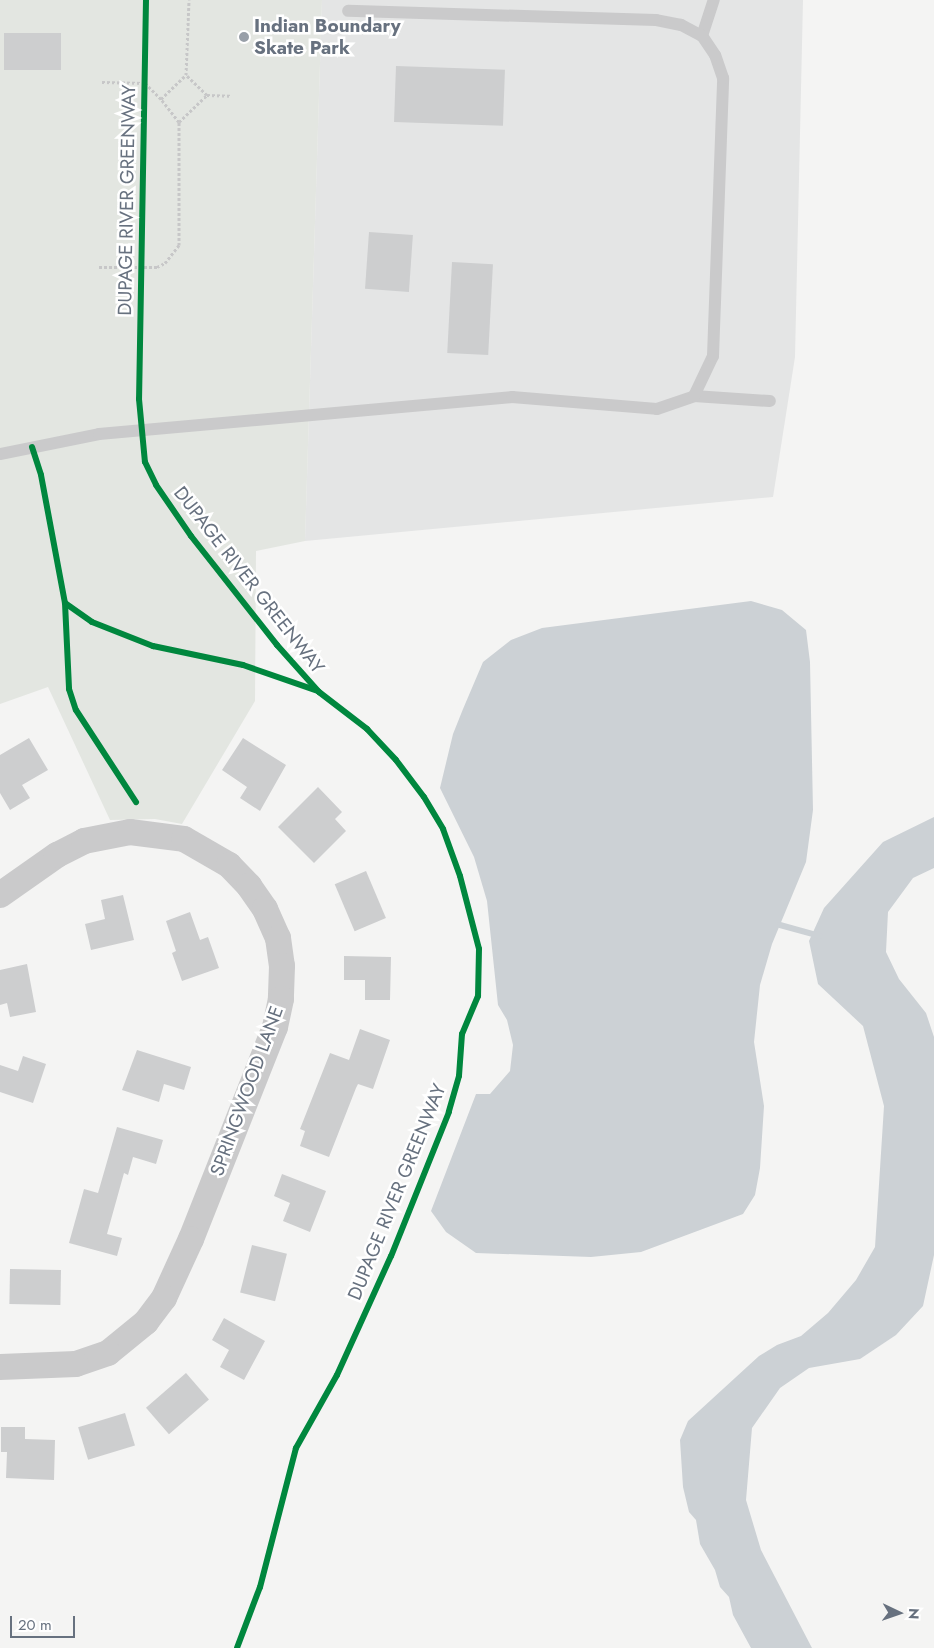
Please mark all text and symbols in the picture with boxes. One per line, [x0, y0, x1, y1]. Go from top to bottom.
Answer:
place label: Indian Boundary Skate Park [254, 15, 401, 59]
marker: Indian Boundary Skate Park [238, 31, 250, 43]
street label: DUPAGE RIVER GREENWAY [114, 84, 140, 316]
street label: DUPAGE RIVER GREENWAY [169, 482, 329, 678]
street label: SPRINGWOOD LANE [206, 1003, 288, 1179]
street label: DUPAGE RIVER GREENWAY [343, 1081, 451, 1303]
north arrow [874, 1588, 924, 1638]
scale bar [12, 1606, 78, 1638]
text: N [904, 1608, 924, 1620]
text: 20 m [18, 1614, 52, 1636]

